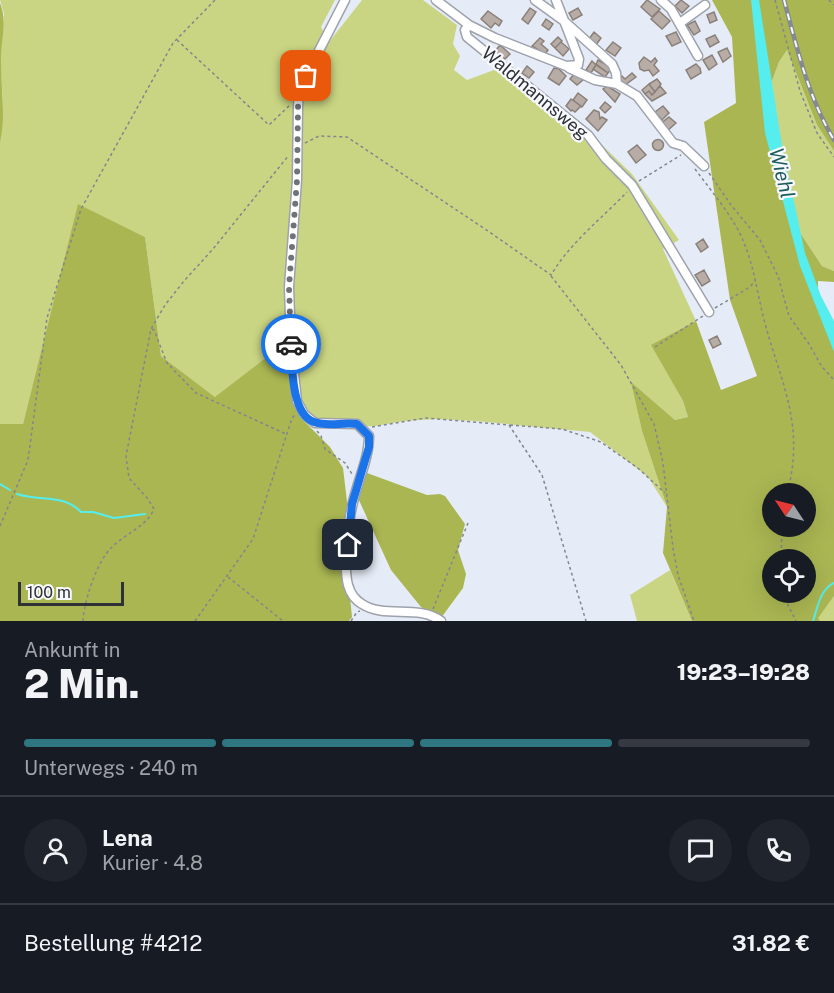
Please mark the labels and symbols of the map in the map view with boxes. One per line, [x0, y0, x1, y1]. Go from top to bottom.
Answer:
street label: Waldmannsweg [478, 42, 593, 143]
pin [280, 50, 331, 101]
water label: Wiehl [764, 145, 800, 201]
courier [261, 314, 321, 374]
north arrow [762, 483, 816, 537]
pin [322, 519, 373, 570]
scale bar [18, 579, 124, 606]

